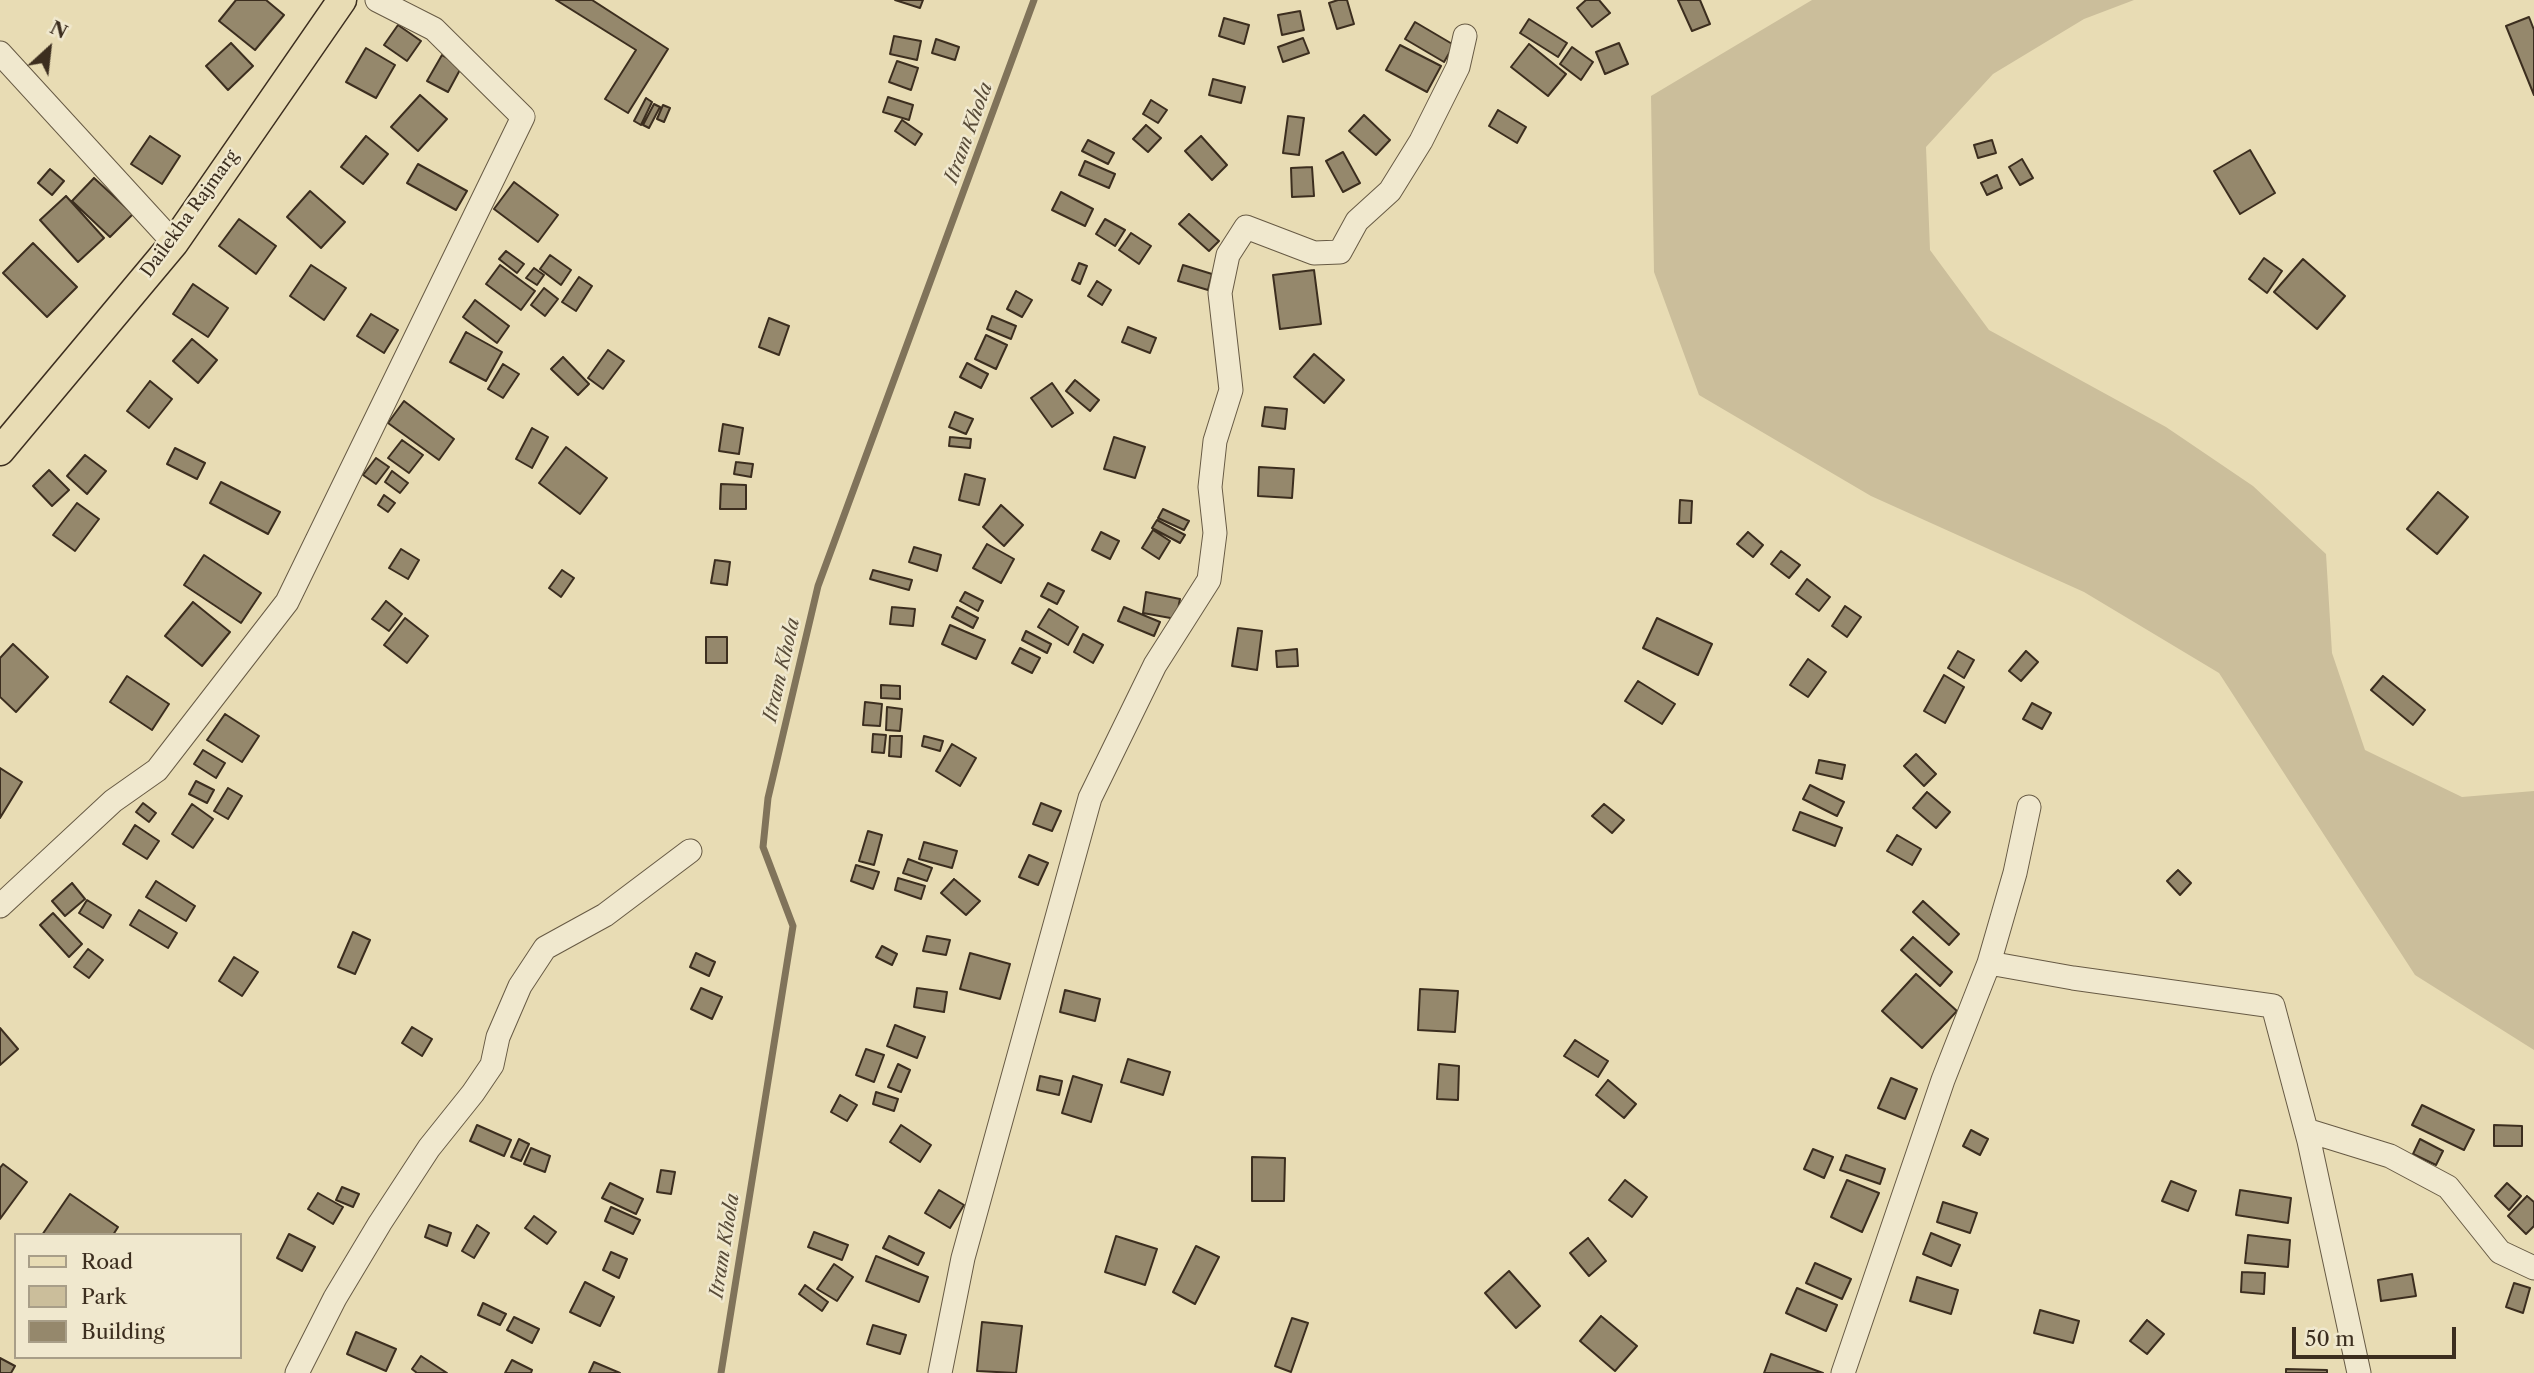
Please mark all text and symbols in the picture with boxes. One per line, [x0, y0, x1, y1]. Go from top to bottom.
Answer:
north arrow [14, 14, 84, 84]
text: N [46, 16, 71, 44]
water label: Itram Khola [940, 79, 998, 187]
street label: Dailekha Rajmarg [137, 146, 243, 282]
water label: Itram Khola [759, 616, 805, 724]
water label: Itram Khola [705, 1192, 745, 1300]
legend [14, 1233, 242, 1359]
text: Road [81, 1249, 133, 1274]
text: Park [81, 1284, 127, 1309]
scale bar [2296, 1314, 2460, 1358]
text: Building [81, 1319, 165, 1344]
text: 50 m [2305, 1326, 2355, 1351]

